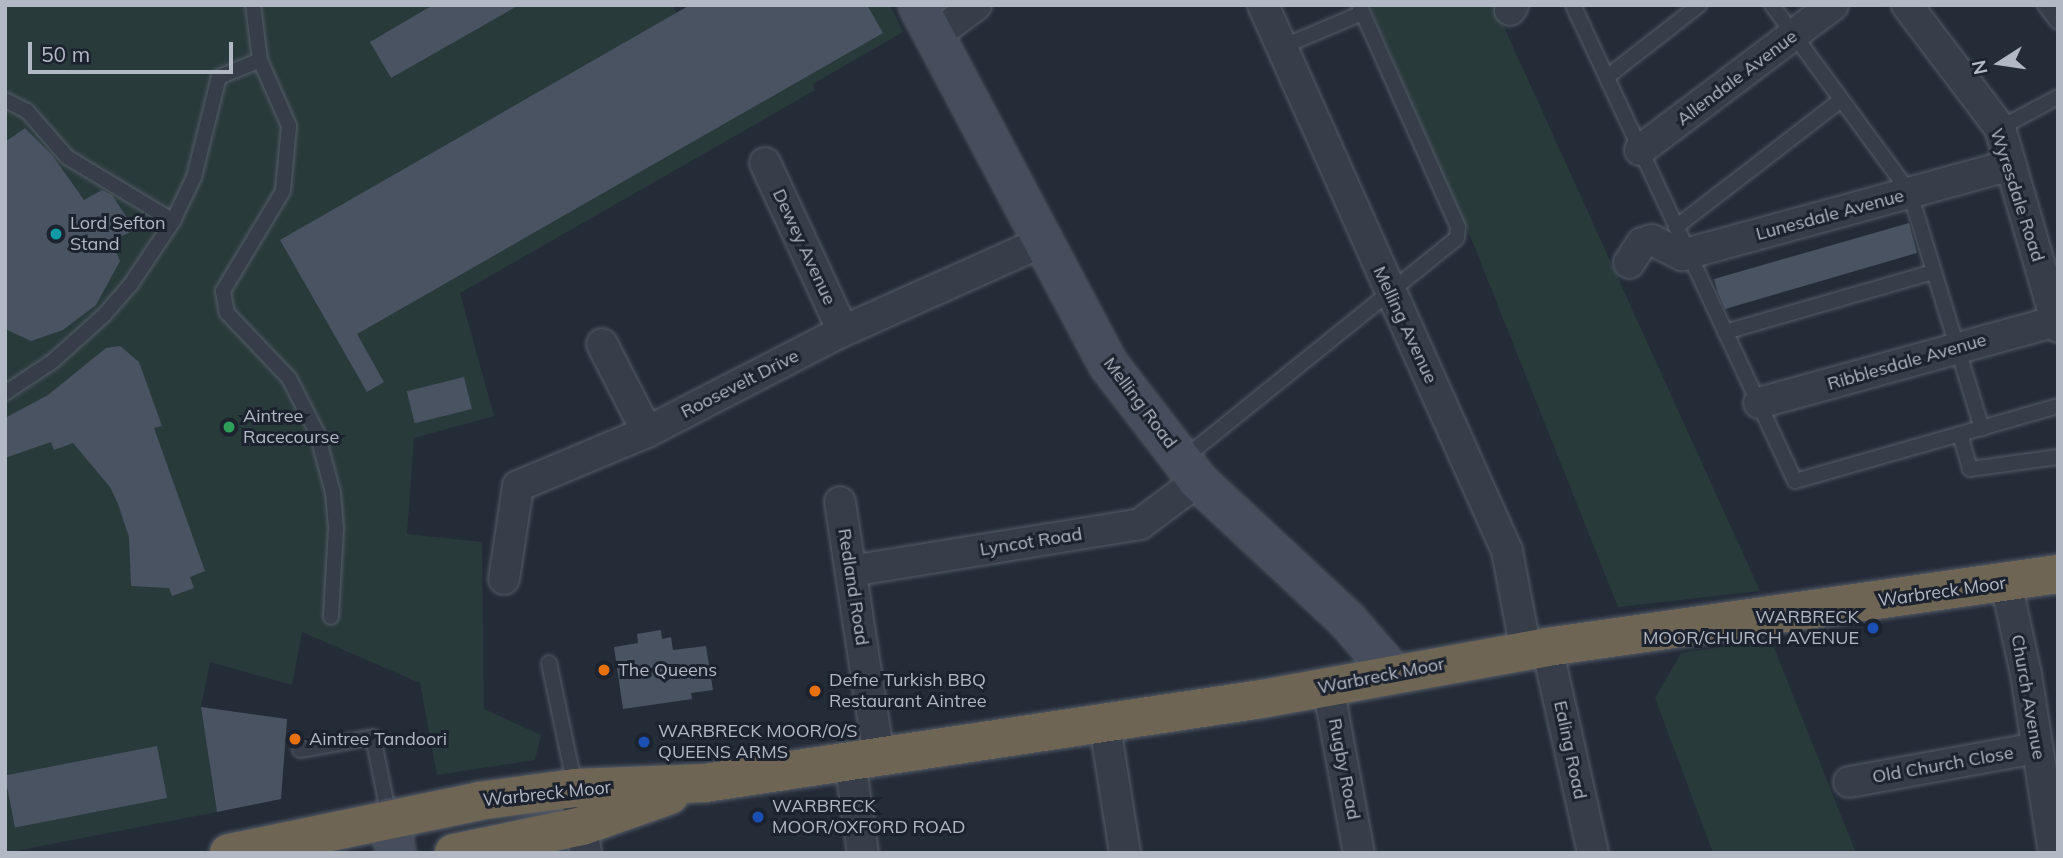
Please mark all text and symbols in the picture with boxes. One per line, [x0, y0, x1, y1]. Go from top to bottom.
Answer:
street label: Allendale Avenue [1673, 26, 1801, 130]
scale bar [32, 28, 236, 72]
north arrow [1965, 28, 2035, 98]
text: 50 m [41, 41, 90, 67]
text: N [1966, 58, 1993, 77]
street label: Wyresdale Road [1985, 126, 2049, 264]
street label: Lunesdale Avenue [1754, 185, 1906, 245]
street label: Dewey Avenue [768, 186, 840, 308]
place label: Lord Sefton Stand [70, 213, 166, 256]
marker: Lord Sefton Stand [48, 226, 64, 242]
street label: Melling Avenue [1368, 263, 1442, 387]
street label: Ribblesdale Avenue [1825, 329, 1989, 395]
street label: Roosevelt Drive [677, 345, 803, 423]
street label: Melling Road [1099, 353, 1181, 453]
place label: Aintree Racecourse [243, 406, 339, 448]
marker: Aintree Racecourse [221, 419, 237, 435]
street label: Lyncot Road [978, 523, 1084, 561]
street label: Redland Road [833, 527, 873, 647]
street label: Warbreck Moor [1877, 572, 2007, 612]
place label: WARBRECK MOOR/CHURCH AVENUE [1643, 607, 1859, 650]
marker: WARBRECK MOOR/CHURCH AVENUE [1865, 620, 1881, 636]
street label: Church Avenue [2006, 633, 2050, 761]
street label: Warbreck Moor [1316, 653, 1446, 699]
place label: The Queens [618, 659, 717, 681]
marker: The Queens [596, 662, 612, 678]
place label: Defne Turkish BBQ Restaurant Aintree [829, 670, 987, 712]
marker: Defne Turkish BBQ Restaurant Aintree [807, 683, 823, 699]
street label: Ealing Road [1549, 699, 1591, 801]
street label: Rugby Road [1324, 717, 1364, 821]
place label: WARBRECK MOOR/O/S QUEENS ARMS [658, 721, 858, 764]
place label: Aintree Tandoori [309, 728, 447, 750]
marker: Aintree Tandoori [287, 731, 303, 747]
marker: WARBRECK MOOR/O/S QUEENS ARMS [636, 734, 652, 750]
street label: Old Church Close [1871, 742, 2015, 788]
street label: Warbreck Moor [482, 777, 612, 811]
place label: WARBRECK MOOR/OXFORD ROAD [772, 796, 965, 838]
marker: WARBRECK MOOR/OXFORD ROAD [750, 809, 766, 825]

